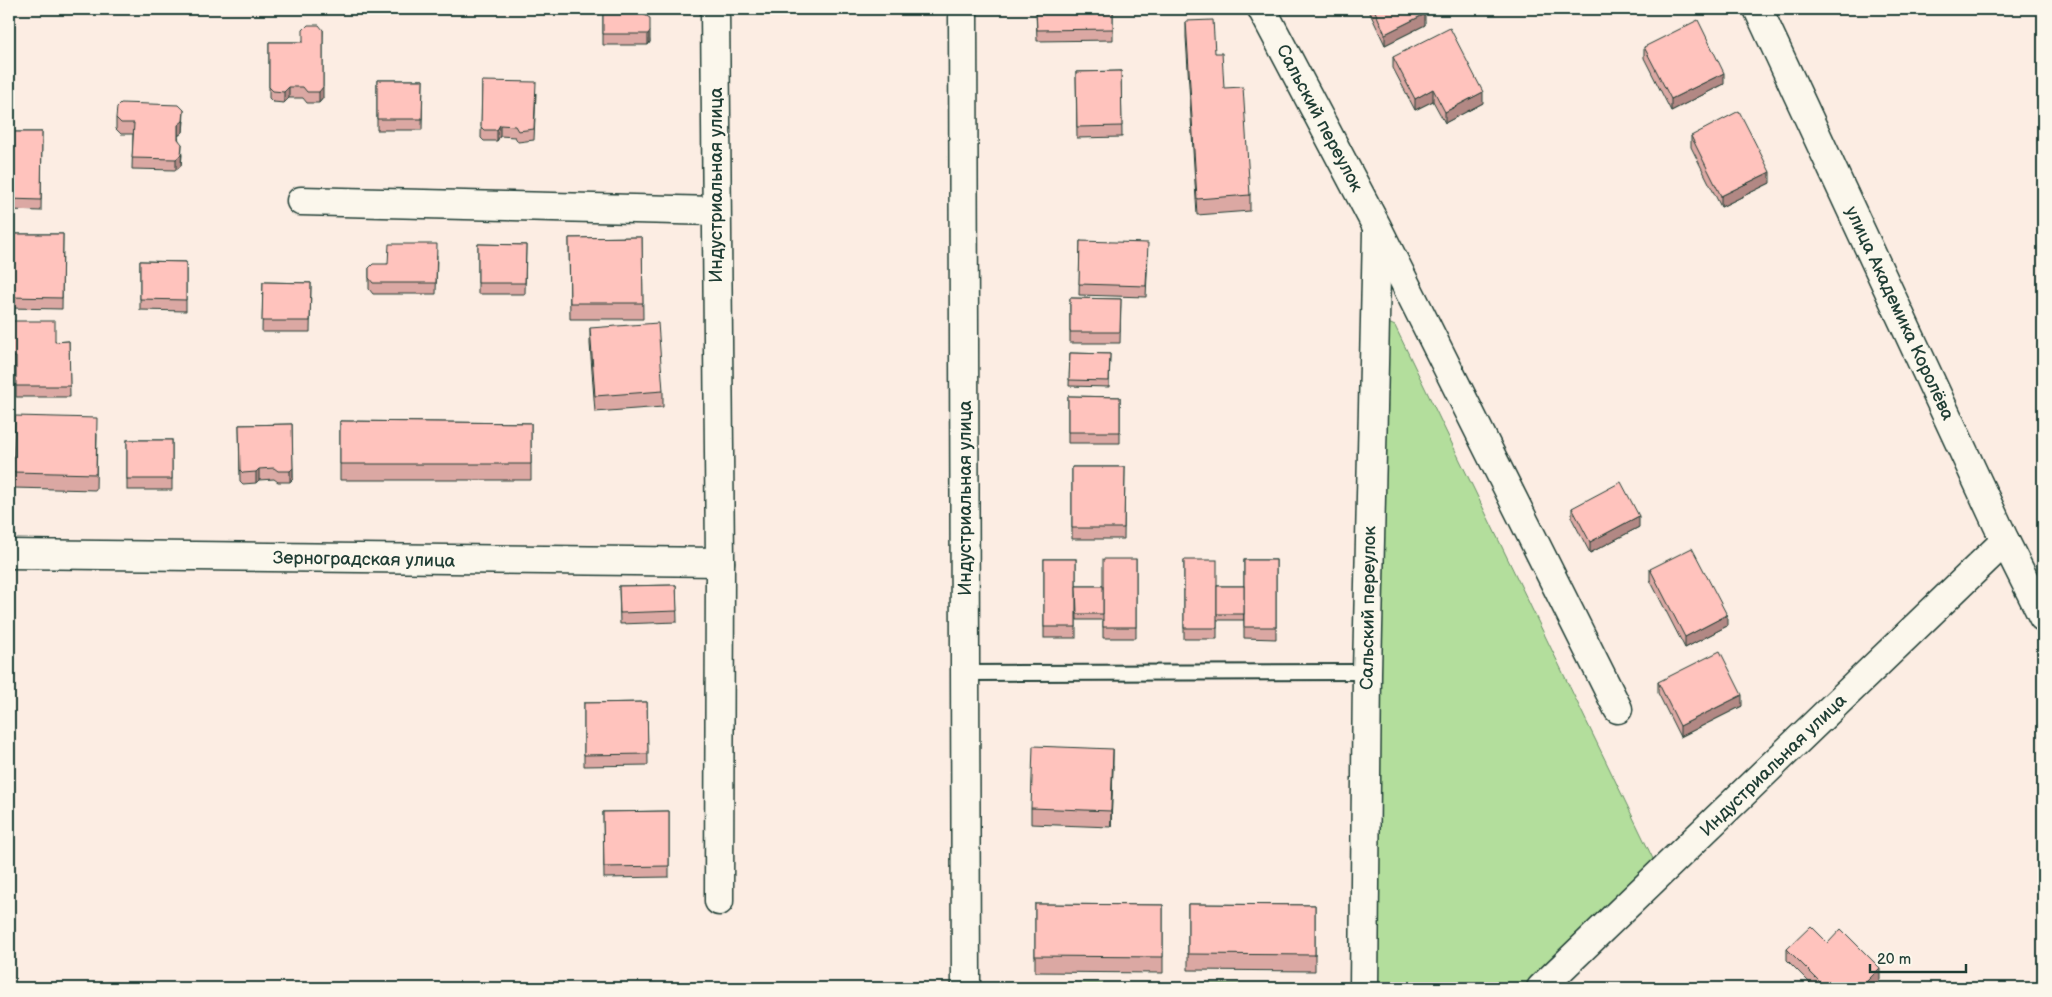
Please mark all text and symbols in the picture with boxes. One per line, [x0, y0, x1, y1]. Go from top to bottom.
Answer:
street label: Сальский переулок [1272, 41, 1367, 196]
street label: Индустриальная улица [706, 87, 727, 283]
street label: улица Академика Королёва [1841, 203, 1959, 424]
street label: Индустриальная улица [955, 400, 976, 596]
street label: Сальский переулок [1357, 526, 1380, 690]
street label: Зерноградская улица [273, 547, 456, 572]
street label: Индустриальная улица [1696, 690, 1851, 841]
scale bar [1870, 942, 1966, 974]
text: 20 m [1877, 950, 1911, 969]

